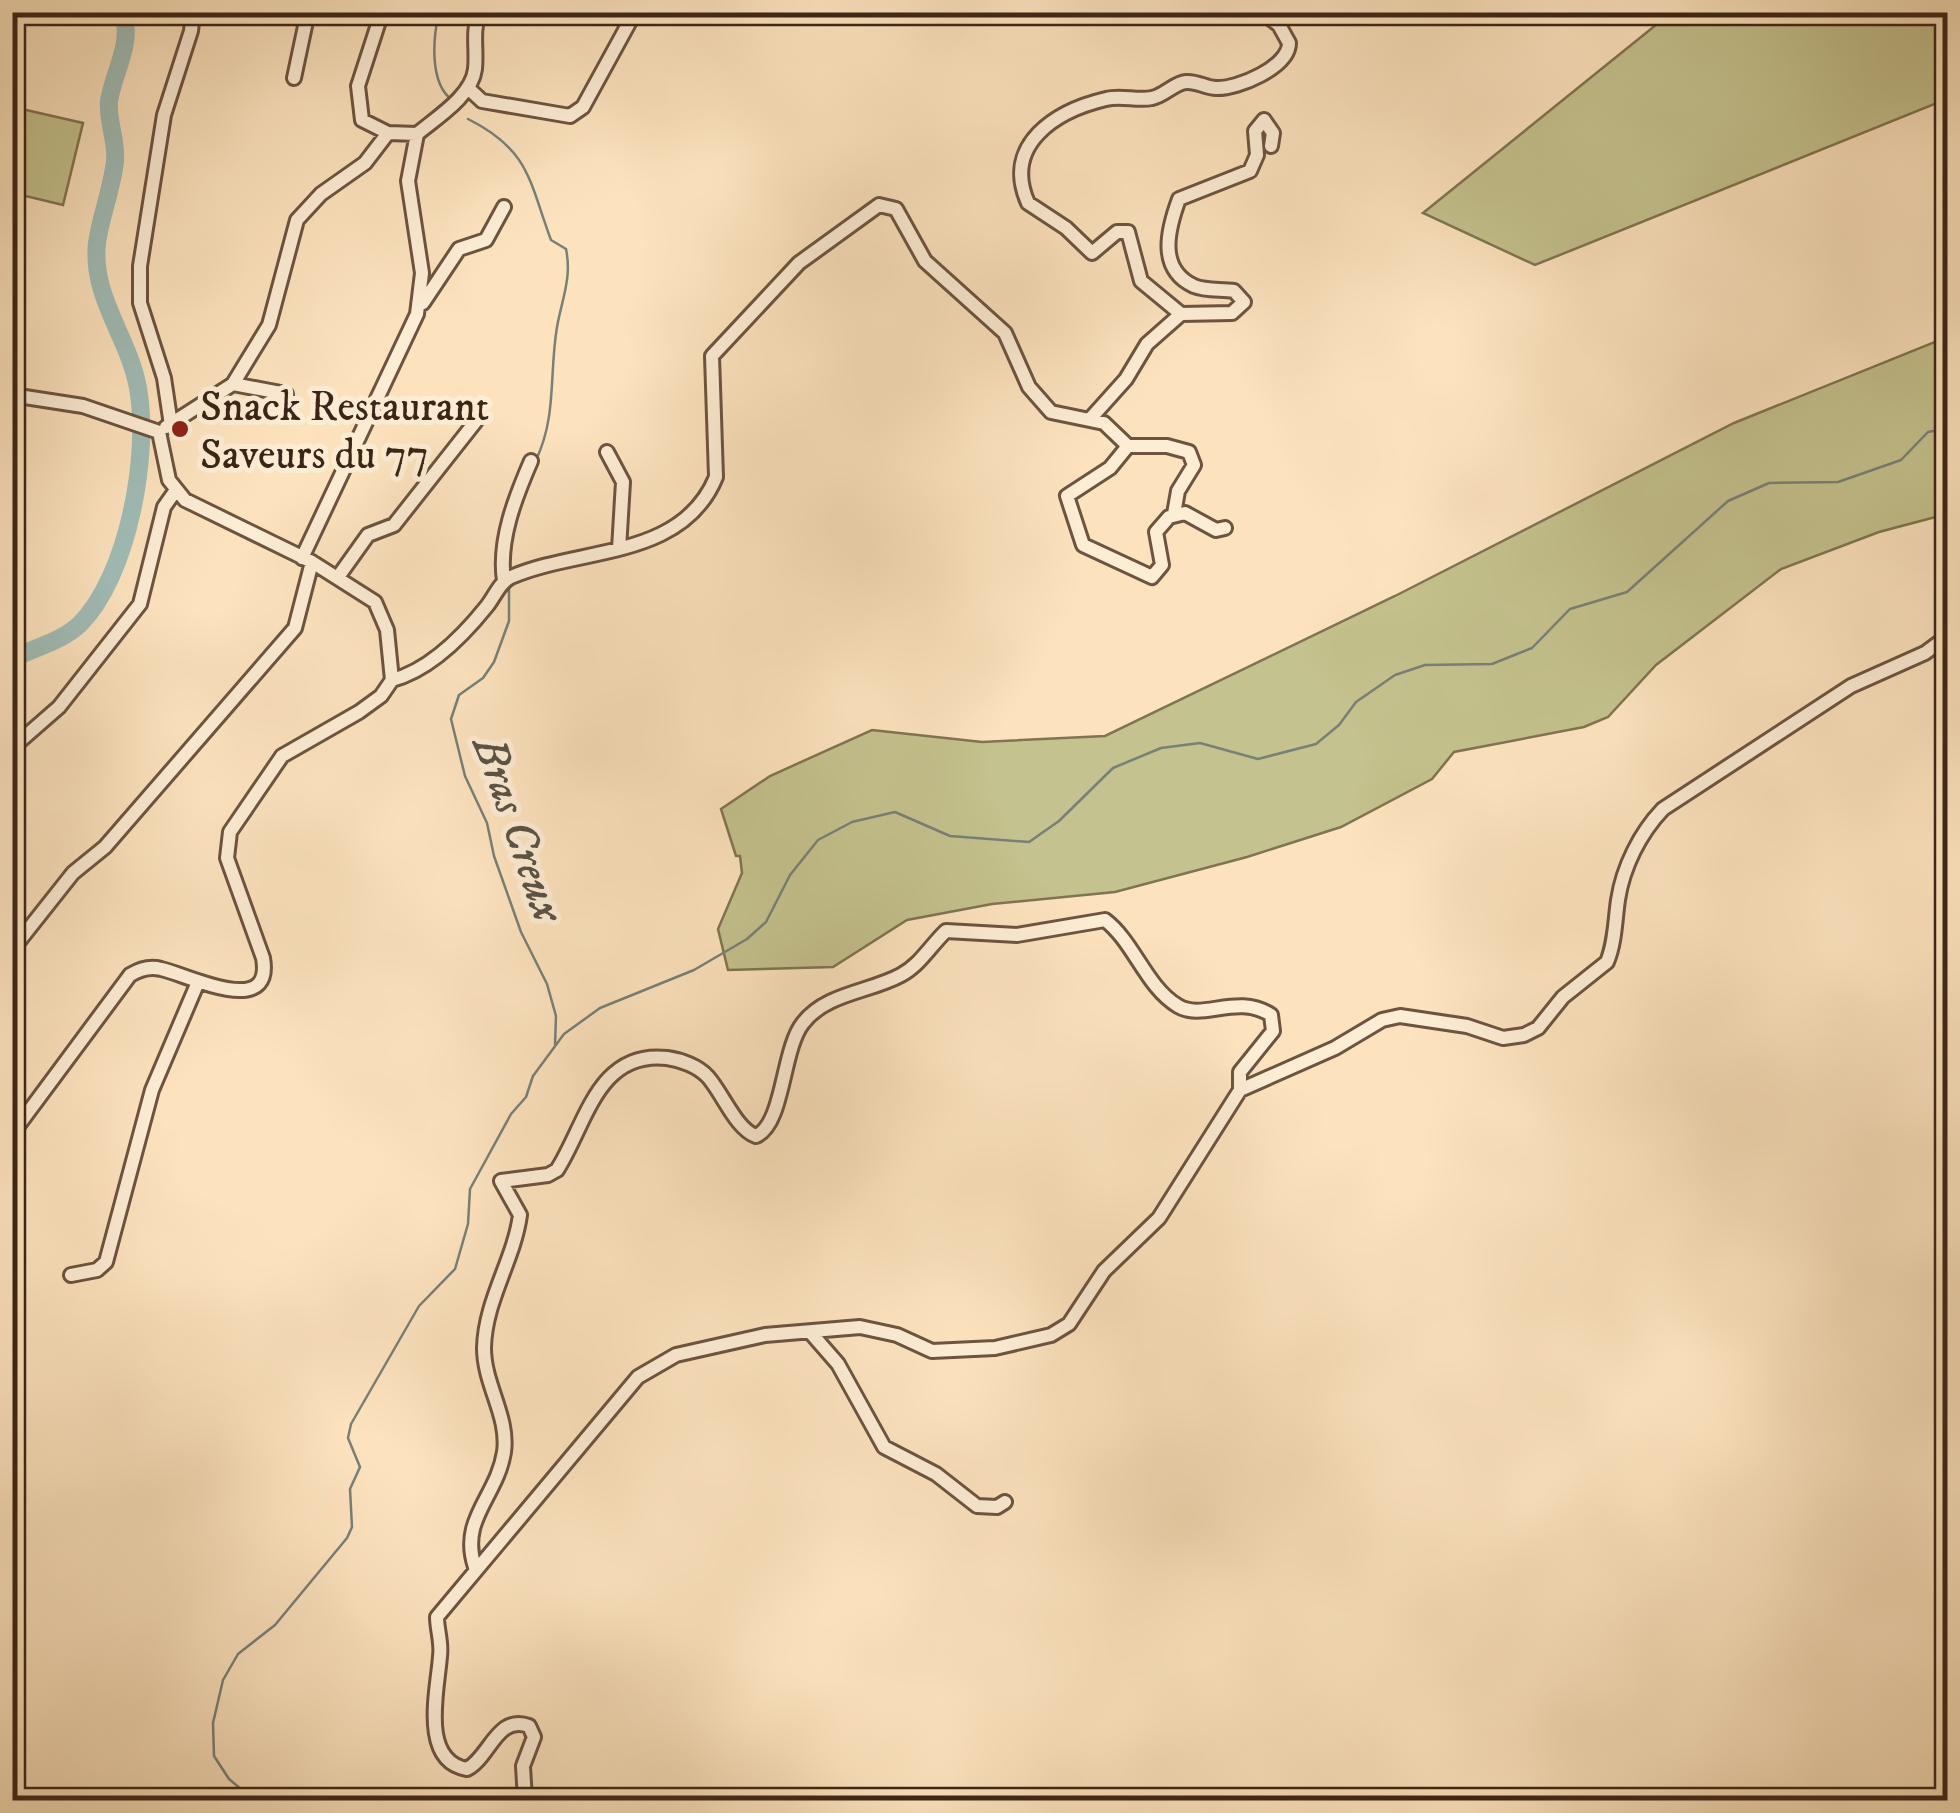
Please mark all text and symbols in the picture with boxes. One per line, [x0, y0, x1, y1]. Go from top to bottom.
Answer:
place label: Snack Restaurant Saveurs du 77 [200, 382, 489, 482]
marker: Snack Restaurant Saveurs du 77 [169, 418, 191, 440]
water label: Bras Creux [459, 727, 576, 931]

